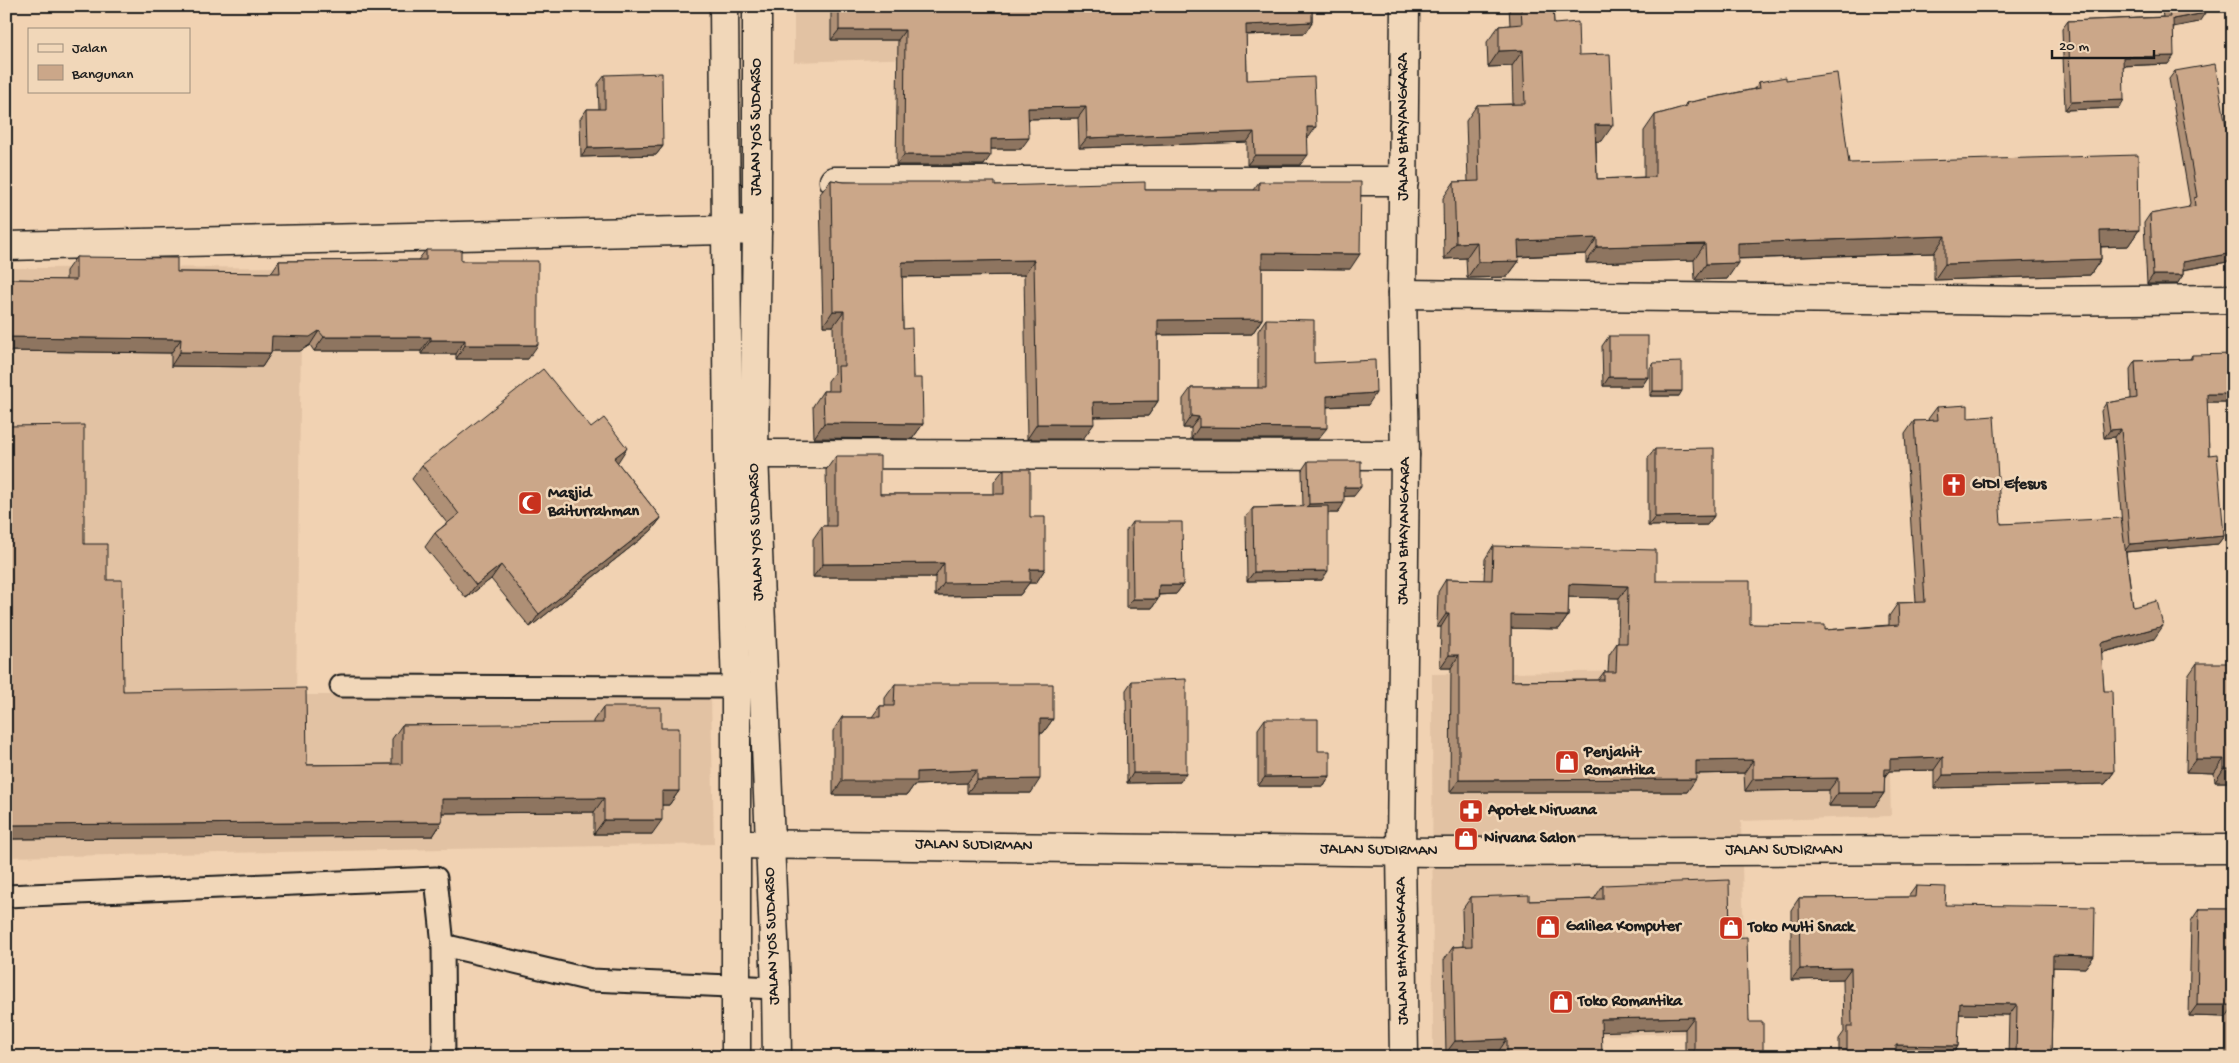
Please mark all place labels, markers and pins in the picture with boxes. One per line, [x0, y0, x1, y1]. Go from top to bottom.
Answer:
church icon: GIDI Efesus [1941, 472, 1967, 498]
place label: GIDI Efesus [1972, 475, 2048, 495]
place label: Masjid Baiturrahman [547, 485, 640, 522]
mosque icon: Masjid Baiturrahman [517, 490, 543, 516]
place label: Penjahit Romantika [1583, 744, 1656, 781]
shop icon: Penjahit Romantika [1554, 749, 1580, 775]
pharmacy icon: Apotek Nirwana [1458, 798, 1484, 824]
place label: Apotek Nirwana [1487, 802, 1598, 821]
shop icon: Nirvana Salon [1453, 826, 1479, 852]
place label: Nirvana Salon [1484, 830, 1576, 849]
shop icon: Galilea Komputer [1535, 914, 1561, 940]
shop icon: Toko Multi Snack [1718, 915, 1744, 941]
place label: Galilea Komputer [1566, 918, 1683, 937]
place label: Toko Multi Snack [1746, 919, 1856, 938]
shop icon: Toko Romantika [1548, 989, 1574, 1015]
place label: Toko Romantika [1576, 993, 1683, 1012]

